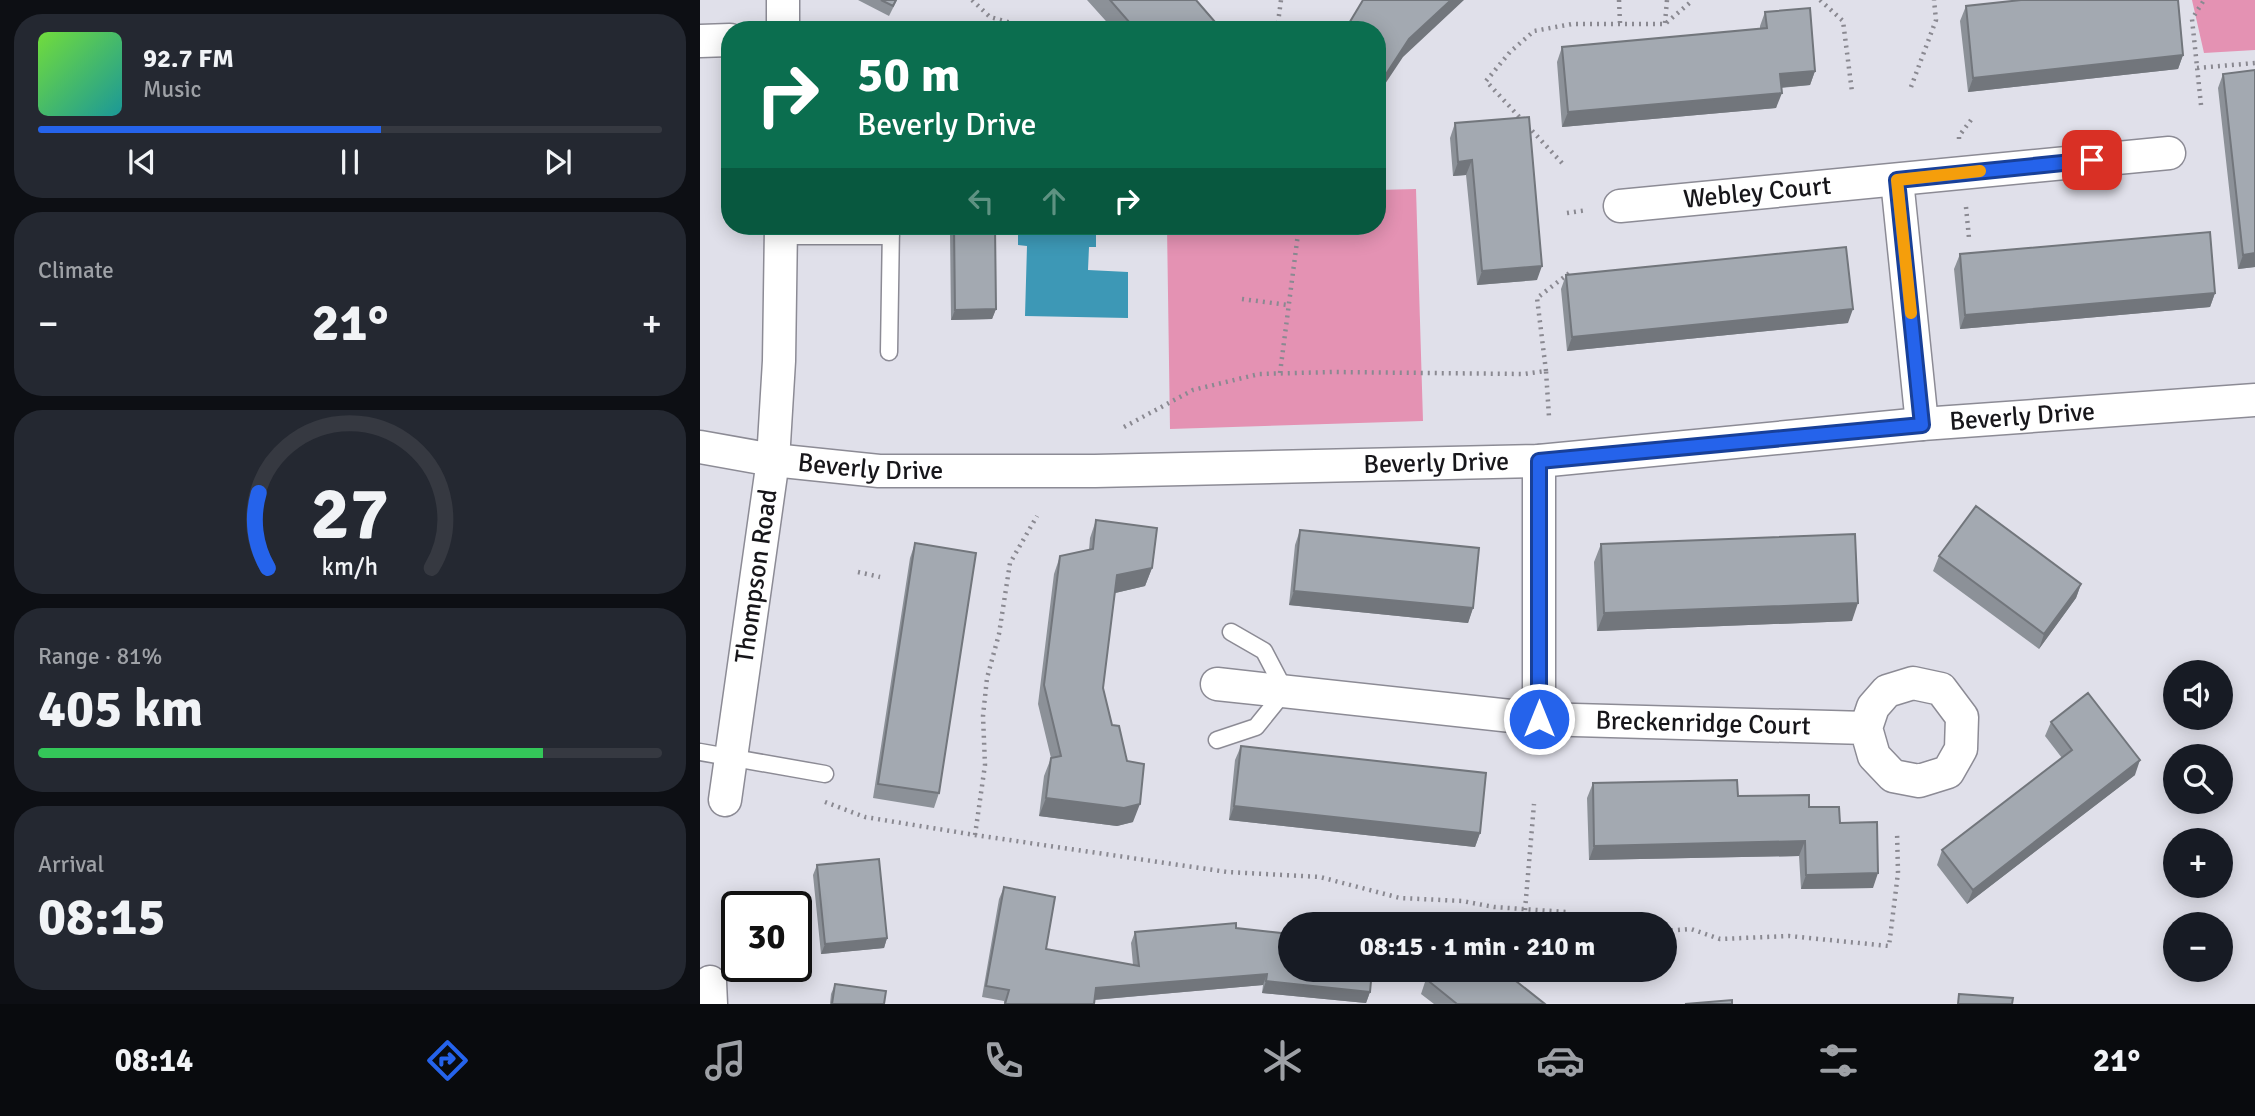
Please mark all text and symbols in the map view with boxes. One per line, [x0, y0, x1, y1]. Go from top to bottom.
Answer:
text: 92.7 FM [143, 43, 234, 75]
text: 50 m [857, 45, 960, 105]
icon: right [742, 49, 833, 140]
text: Music [143, 75, 201, 104]
text: Beverly Drive [857, 105, 1037, 144]
pin [2062, 130, 2122, 190]
icon: arrive [2073, 141, 2111, 179]
icon: previous [123, 143, 161, 181]
icon: pause [331, 143, 369, 181]
icon: next [539, 143, 577, 181]
street label: Webley Court [1682, 170, 1833, 216]
icon: left [962, 182, 1000, 220]
icon: ahead [1035, 182, 1073, 220]
icon: right [1108, 182, 1146, 220]
text: Climate [38, 256, 114, 285]
text: 21° [312, 291, 388, 355]
text: − [38, 300, 59, 347]
text: + [641, 300, 662, 347]
street label: Beverly Drive [1948, 396, 2096, 438]
street label: Beverly Drive [1363, 446, 1510, 481]
street label: Beverly Drive [796, 447, 943, 487]
text: 27 [311, 470, 389, 559]
street label: Thompson Road [728, 487, 785, 665]
text: km/h [322, 551, 378, 582]
text: Range · 81% [38, 642, 162, 671]
map controls [2163, 660, 2233, 982]
button: sound [2163, 660, 2233, 730]
text: 405 km [38, 677, 203, 741]
position arrow [1502, 682, 1576, 756]
street label: Breckenridge Court [1595, 705, 1811, 742]
button: search [2163, 744, 2233, 814]
button: + [2163, 828, 2233, 898]
text: Arrival [38, 850, 104, 879]
text: 08:15 [38, 885, 166, 949]
speed limit sign: 30 [721, 891, 812, 982]
button: − [2163, 912, 2233, 982]
text: 08:15 · 1 min · 210 m [1360, 931, 1595, 963]
icon: directions [423, 1036, 472, 1085]
icon: music [701, 1036, 750, 1085]
icon: phone [979, 1036, 1028, 1085]
icon: climate [1258, 1036, 1307, 1085]
icon: car [1536, 1036, 1585, 1085]
icon: filters [1814, 1036, 1863, 1085]
text: 08:14 [115, 1041, 193, 1080]
text: 21° [2093, 1041, 2140, 1080]

